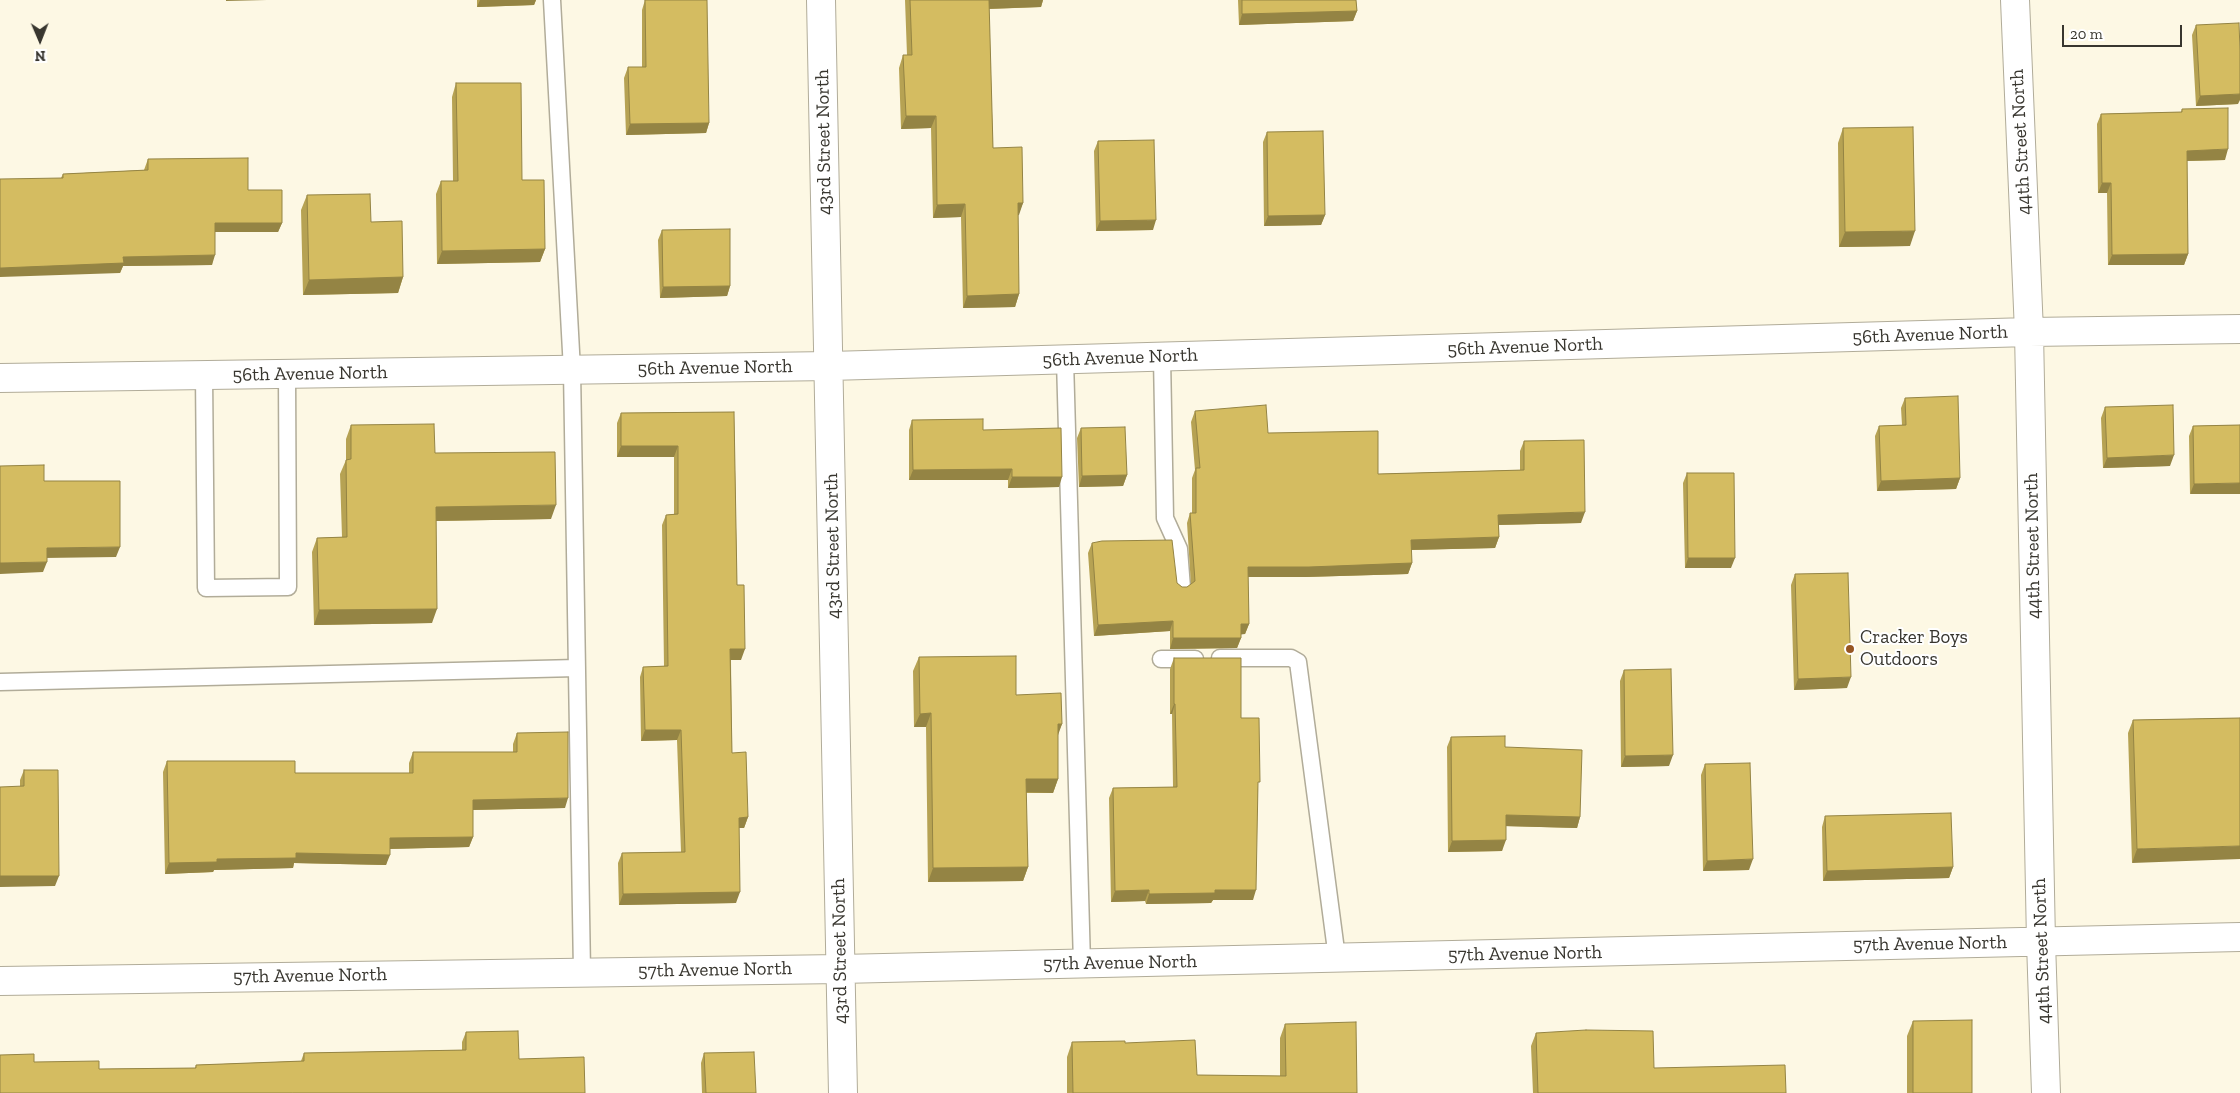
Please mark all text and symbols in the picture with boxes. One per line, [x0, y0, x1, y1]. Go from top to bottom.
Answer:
north arrow [15, 15, 65, 65]
scale bar [2065, 15, 2185, 47]
text: 20 m [2070, 25, 2103, 43]
text: N [35, 47, 46, 64]
street label: 43rd Street North [811, 69, 837, 215]
street label: 44th Street North [2006, 69, 2036, 215]
street label: 56th Avenue North [1852, 321, 2008, 349]
street label: 56th Avenue North [1447, 333, 1603, 361]
street label: 56th Avenue North [1042, 344, 1198, 372]
street label: 56th Avenue North [637, 355, 793, 381]
street label: 56th Avenue North [232, 361, 388, 387]
street label: 43rd Street North [820, 473, 846, 619]
street label: 44th Street North [2020, 473, 2046, 619]
place label: Cracker Boys Outdoors [1860, 627, 1968, 671]
marker: Cracker Boys Outdoors [1844, 643, 1856, 655]
street label: 43rd Street North [827, 878, 853, 1024]
street label: 44th Street North [2028, 878, 2056, 1024]
street label: 57th Avenue North [1853, 931, 2007, 957]
street label: 57th Avenue North [1448, 941, 1602, 967]
street label: 57th Avenue North [1043, 950, 1197, 976]
street label: 57th Avenue North [638, 957, 792, 983]
street label: 57th Avenue North [233, 963, 387, 989]

